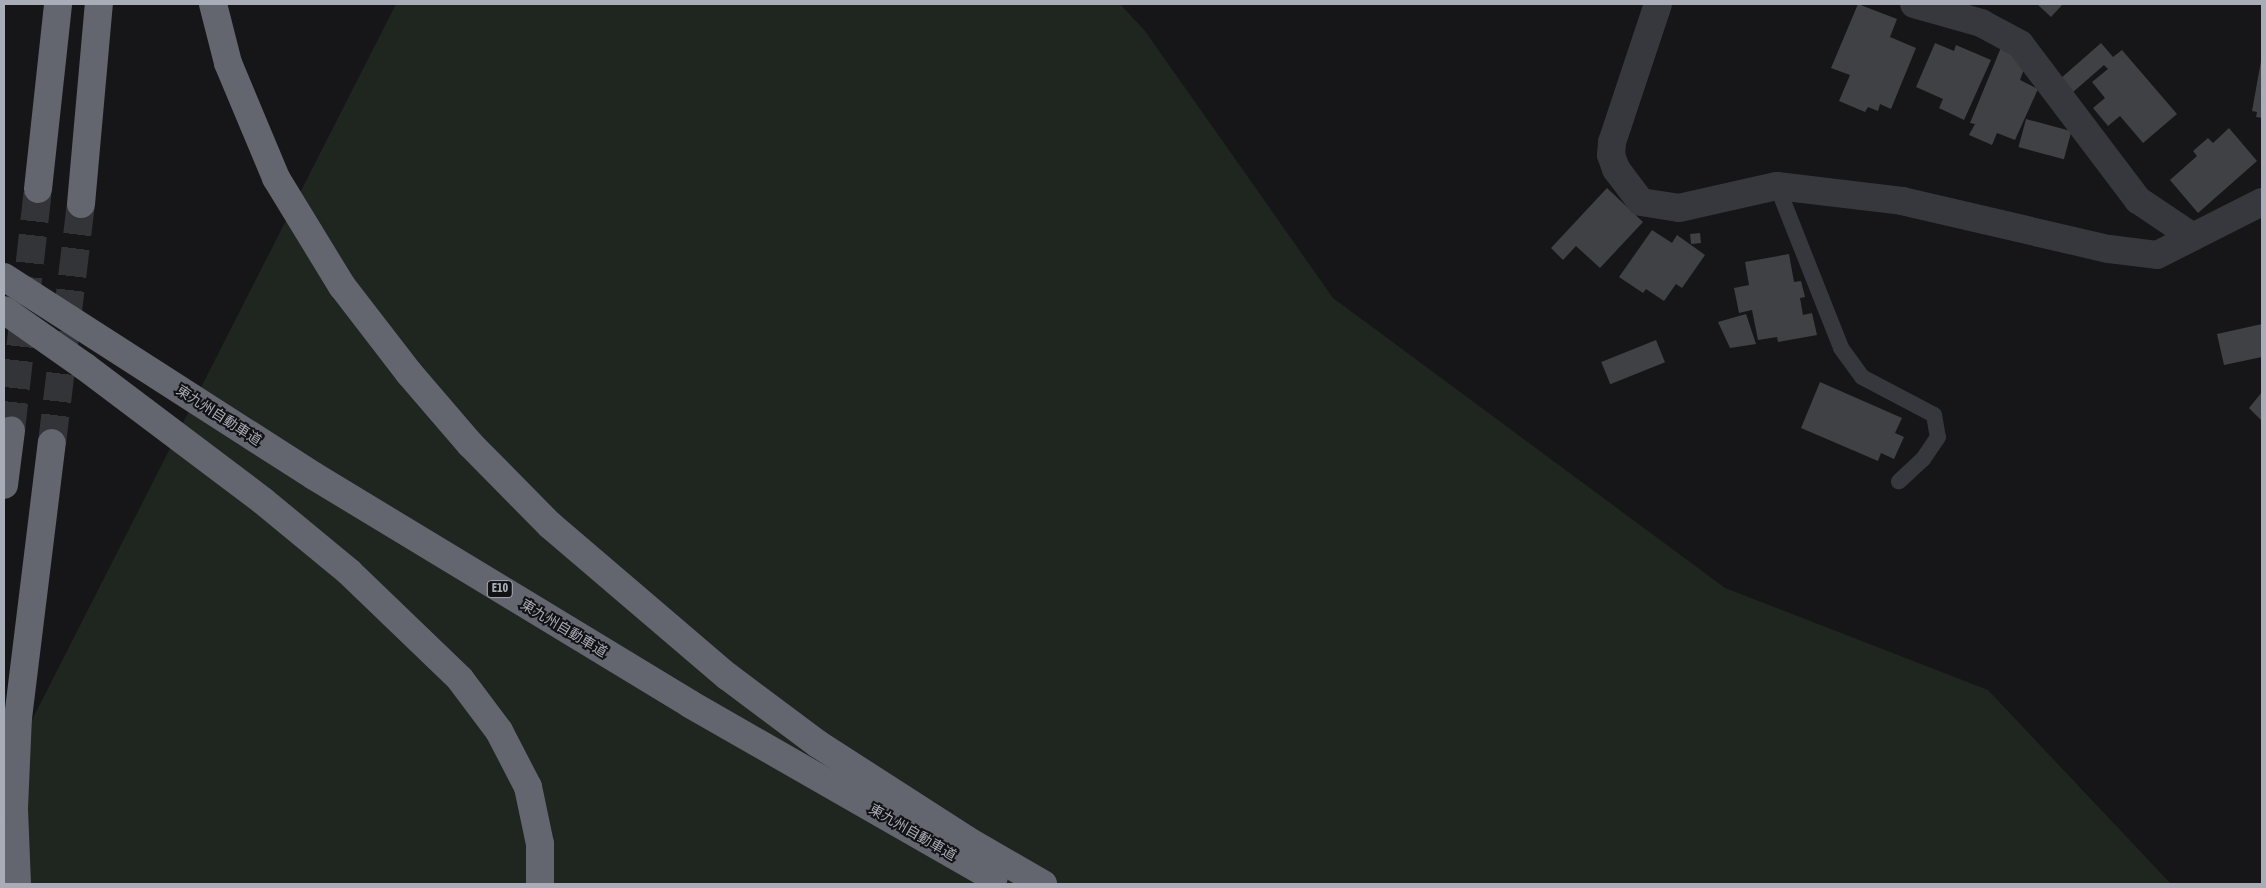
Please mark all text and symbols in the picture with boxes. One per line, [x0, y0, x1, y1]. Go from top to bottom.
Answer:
street label: 東九州自動車道 [173, 381, 265, 449]
road number: E10 [486, 580, 514, 598]
street label: 東九州自動車道 [518, 596, 610, 660]
street label: 東九州自動車道 [866, 800, 960, 864]

